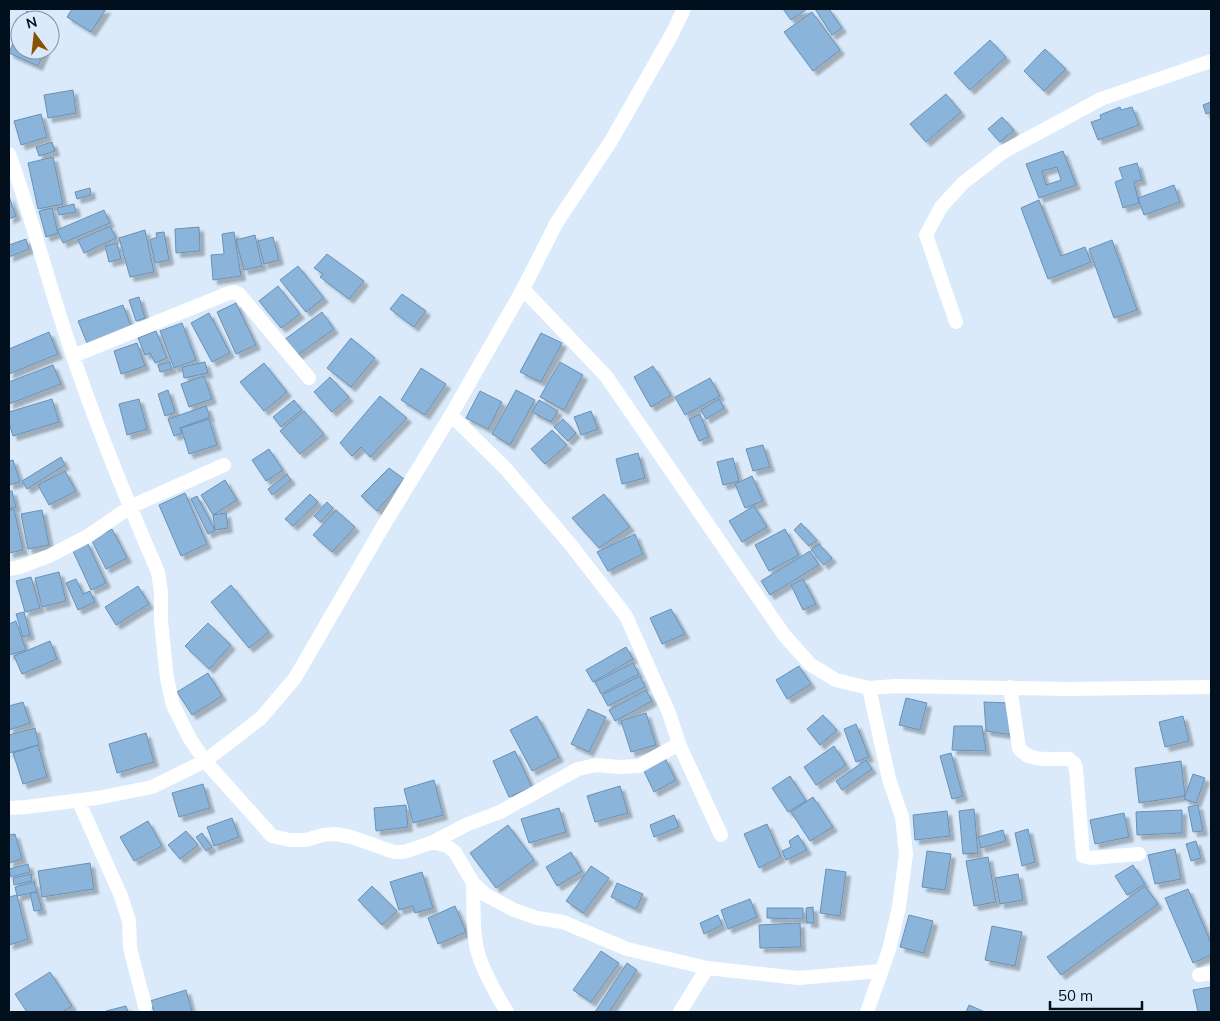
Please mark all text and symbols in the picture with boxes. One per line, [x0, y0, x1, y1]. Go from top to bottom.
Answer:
north arrow [10, 10, 60, 60]
text: N [24, 12, 39, 33]
scale bar [1050, 978, 1142, 1010]
text: 50 m [1058, 986, 1093, 1005]

